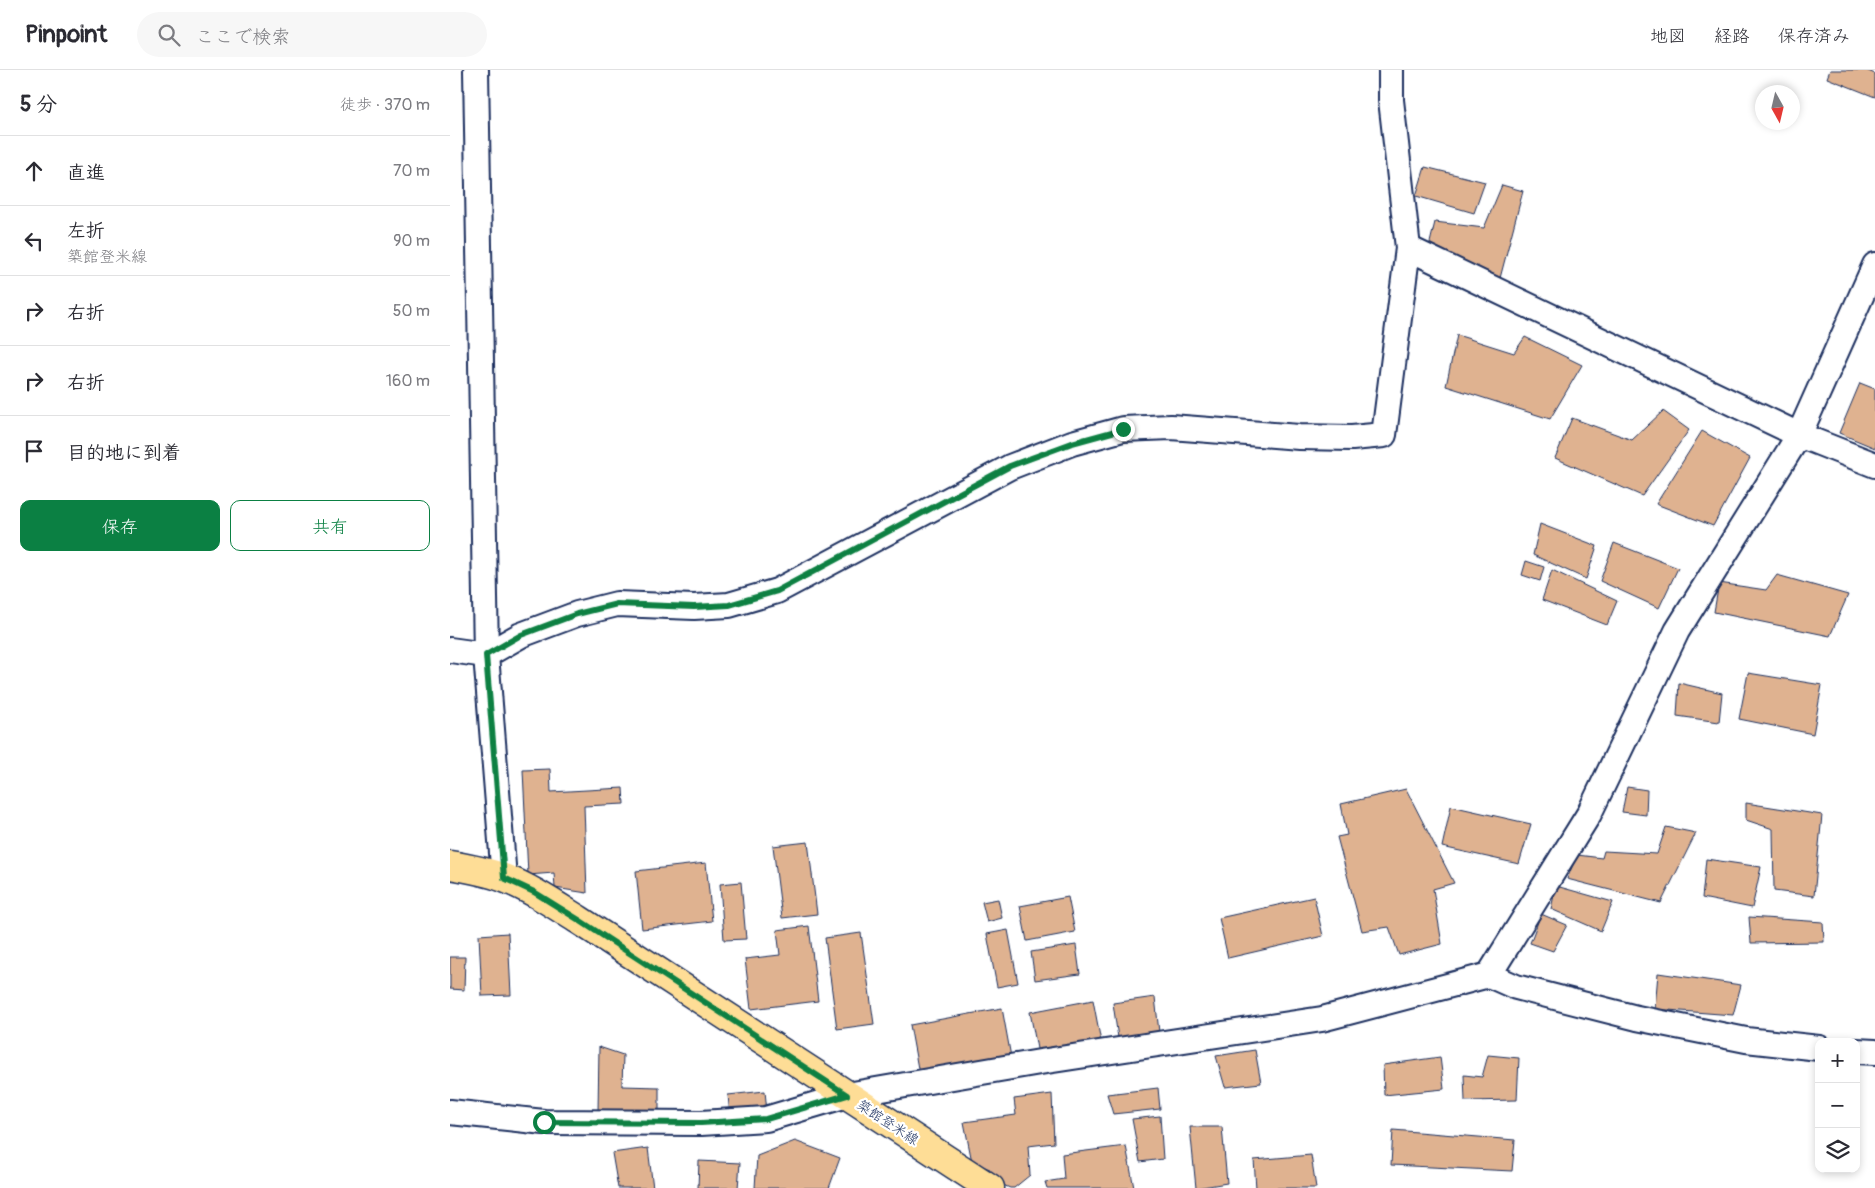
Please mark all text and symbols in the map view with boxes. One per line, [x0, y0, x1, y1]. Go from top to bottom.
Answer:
search box [137, 12, 487, 57]
text: Pinpoint [25, 20, 107, 49]
icon: search [155, 21, 183, 49]
text: ここで検索 [195, 25, 290, 49]
text: 地図 [1650, 25, 1686, 48]
text: 経路 [1714, 25, 1750, 48]
text: 保存済み [1778, 25, 1850, 48]
north arrow [1755, 85, 1800, 130]
text: 5 分 [20, 91, 57, 118]
text: 徒歩 · 370 m [340, 95, 430, 115]
icon: ahead [20, 157, 48, 185]
text: 直進 [67, 161, 105, 185]
text: 70 m [393, 161, 430, 181]
text: 左折 [67, 219, 105, 243]
icon: left [20, 227, 48, 255]
text: 90 m [393, 231, 430, 251]
text: 築館登米線 [67, 247, 147, 267]
icon: right [20, 297, 48, 325]
text: 右折 [67, 301, 105, 325]
text: 50 m [393, 301, 430, 321]
icon: right [20, 367, 48, 395]
text: 右折 [67, 371, 105, 395]
text: 160 m [386, 371, 430, 391]
route end [1112, 418, 1135, 441]
icon: arrive [20, 437, 48, 465]
text: 目的地に到着 [67, 441, 181, 465]
button: 保存 [20, 500, 220, 551]
button: 共有 [230, 500, 430, 551]
map controls [1815, 1038, 1860, 1173]
button: + [1815, 1038, 1860, 1083]
button: − [1815, 1083, 1860, 1128]
street label: 築館登米線 [854, 1096, 922, 1149]
route start [533, 1111, 556, 1134]
button: layers [1815, 1128, 1860, 1173]

